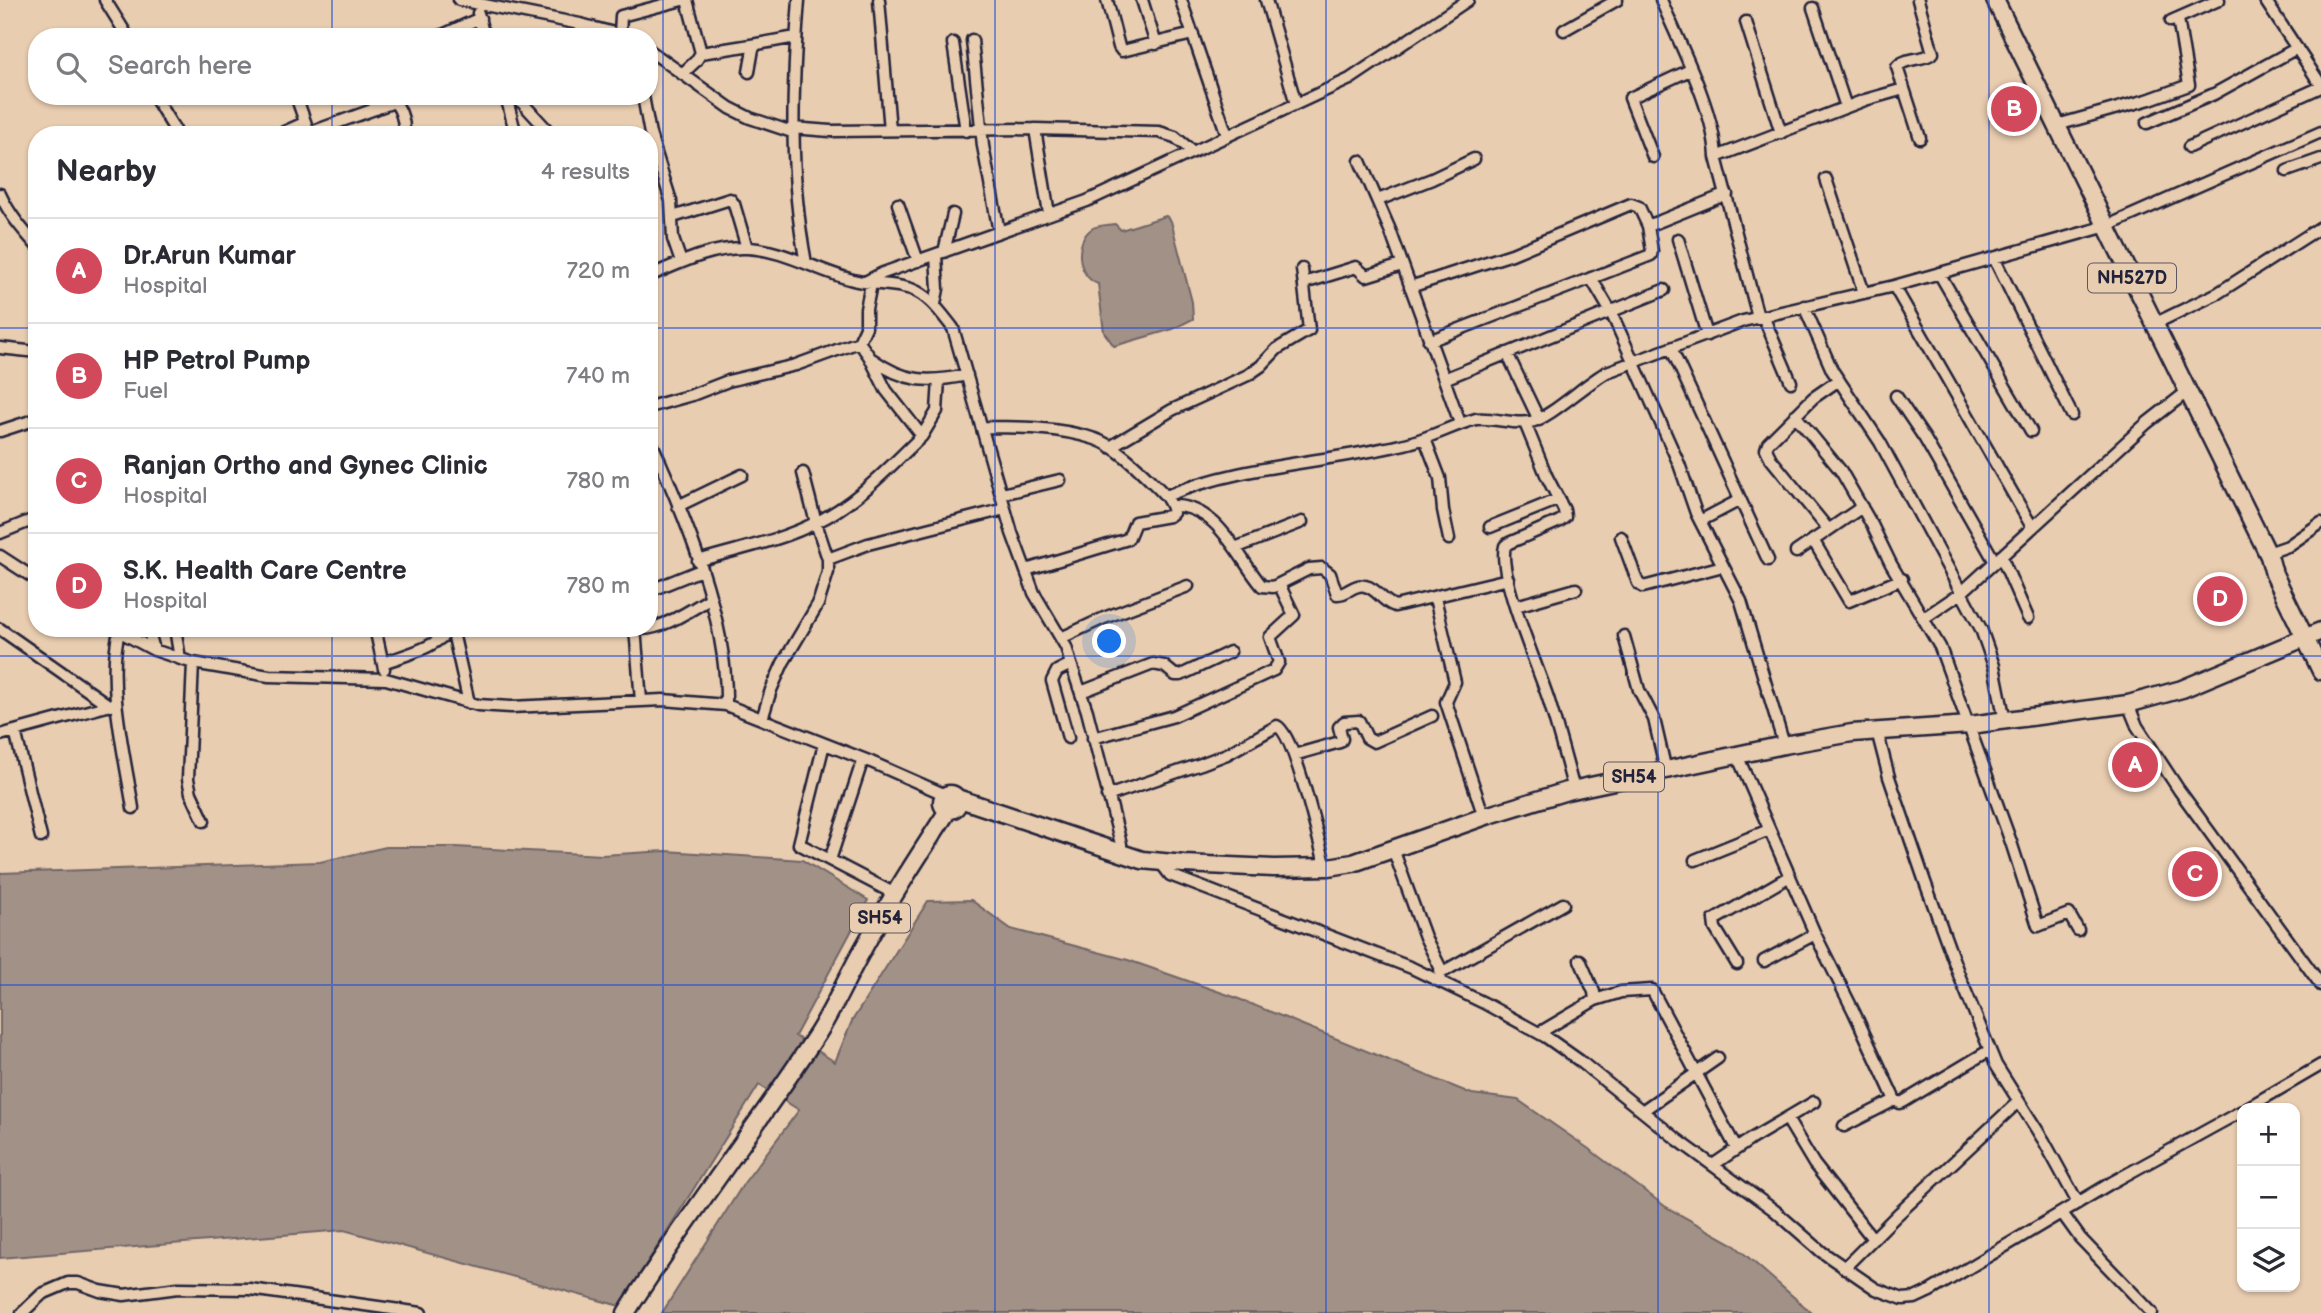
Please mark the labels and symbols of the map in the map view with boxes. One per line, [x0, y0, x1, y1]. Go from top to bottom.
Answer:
pin: B [1991, 83, 2037, 135]
road number: NH527D [2088, 264, 2176, 292]
pin: D [2197, 573, 2243, 625]
your location [1092, 624, 1126, 658]
pin: A [2112, 739, 2158, 791]
road number: SH54 [1604, 762, 1664, 792]
pin: C [2172, 848, 2218, 900]
road number: SH54 [850, 903, 910, 932]

